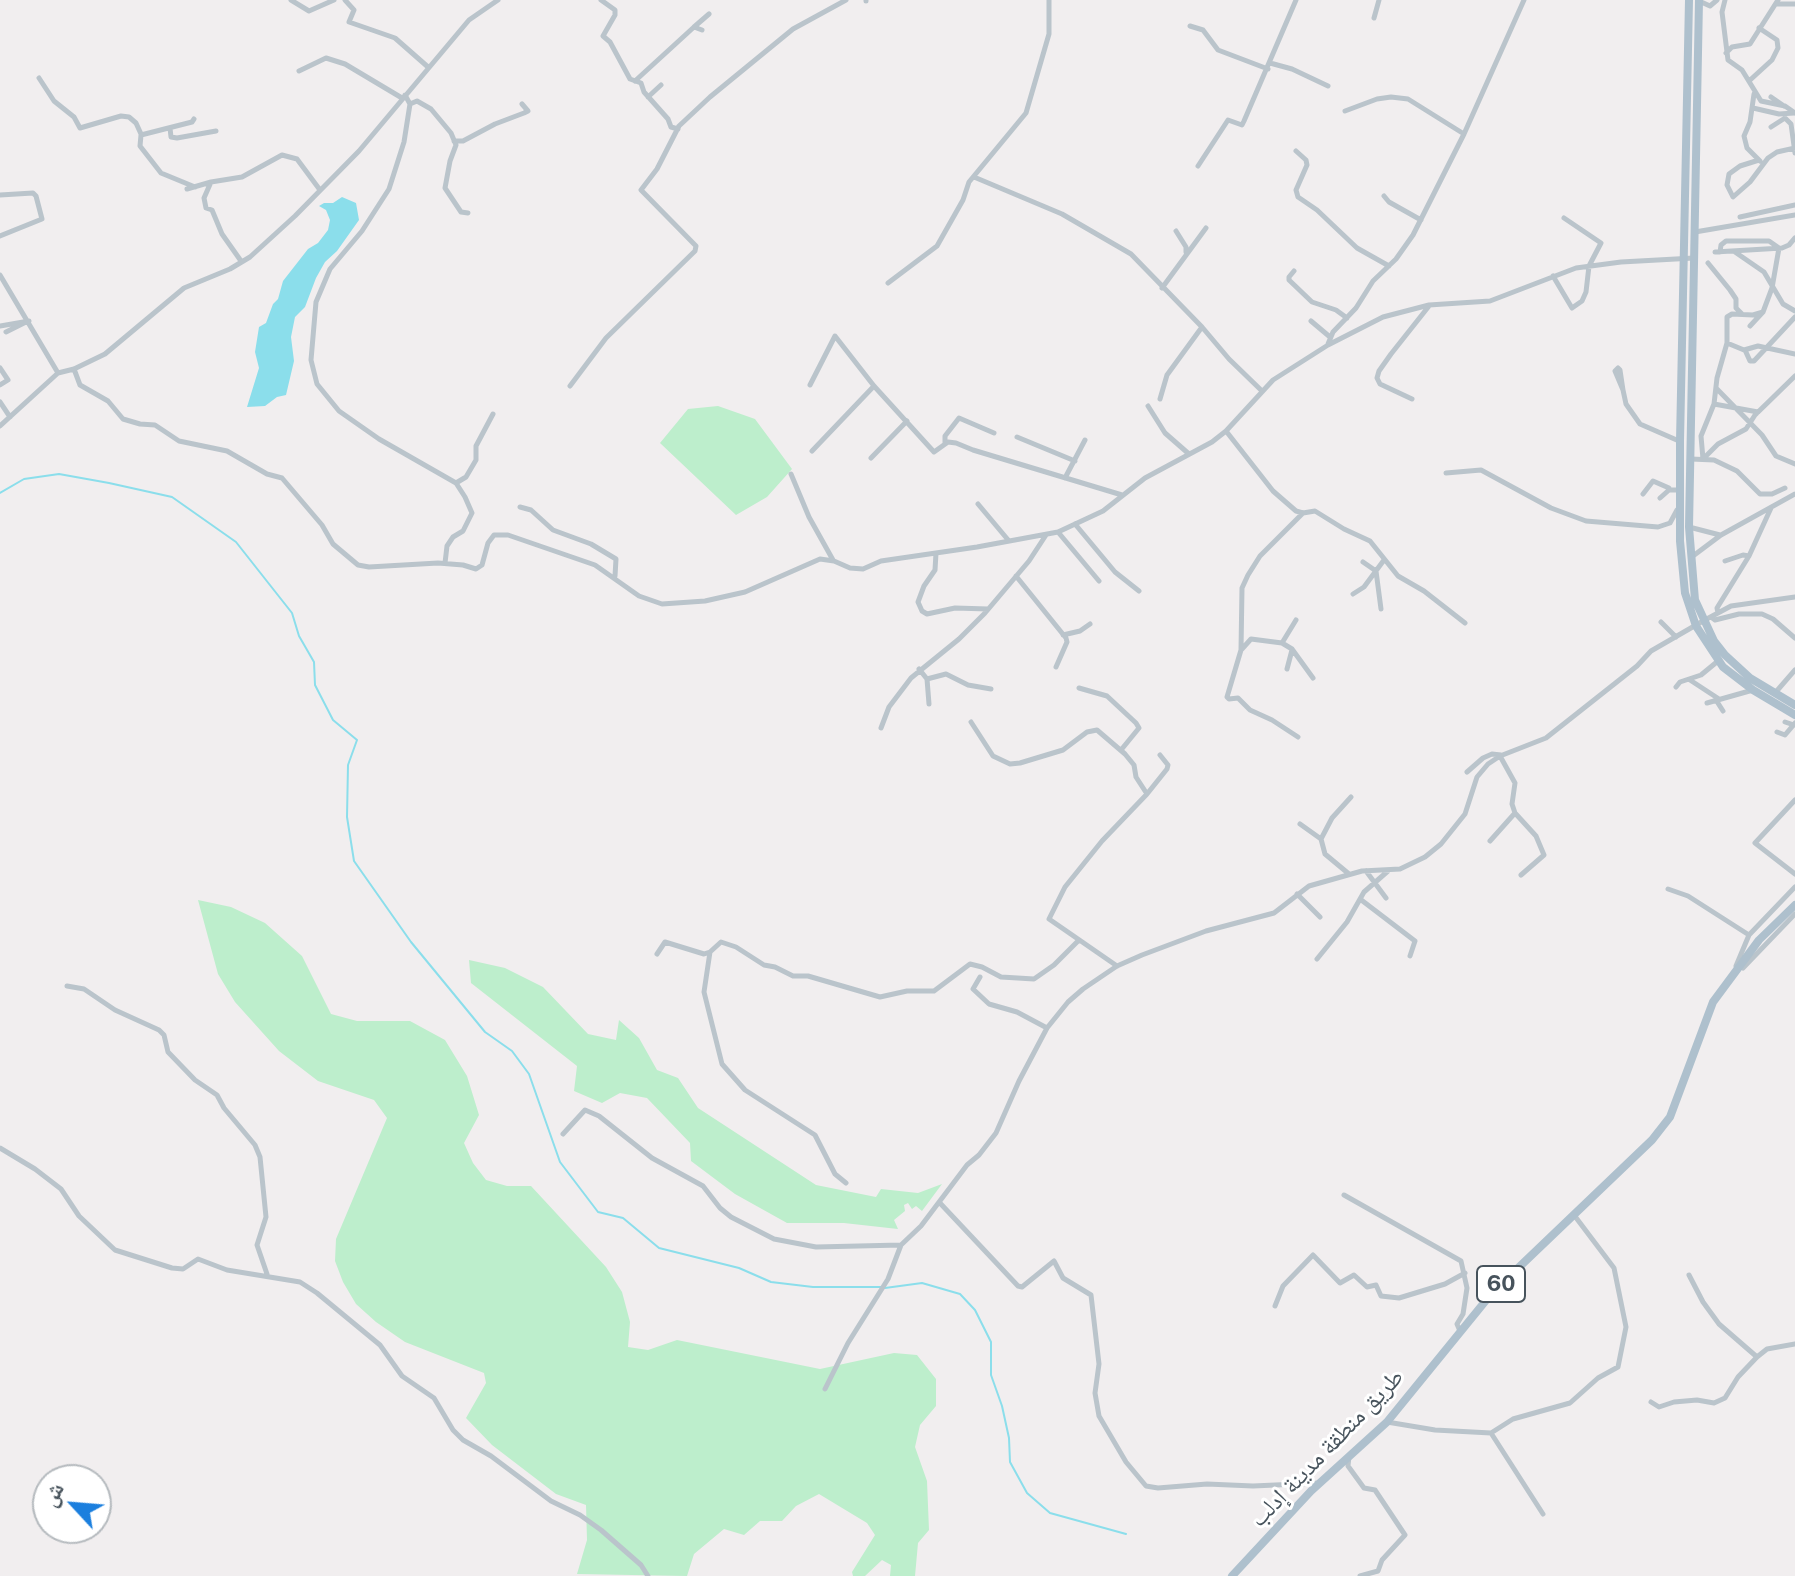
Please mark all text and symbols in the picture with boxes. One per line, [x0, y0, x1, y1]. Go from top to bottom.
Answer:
road number: 60 [1477, 1266, 1525, 1302]
street label: طريق منطقة مدينة إدلب [1244, 1363, 1410, 1533]
north arrow [32, 1464, 112, 1544]
text: ش [35, 1478, 69, 1511]

